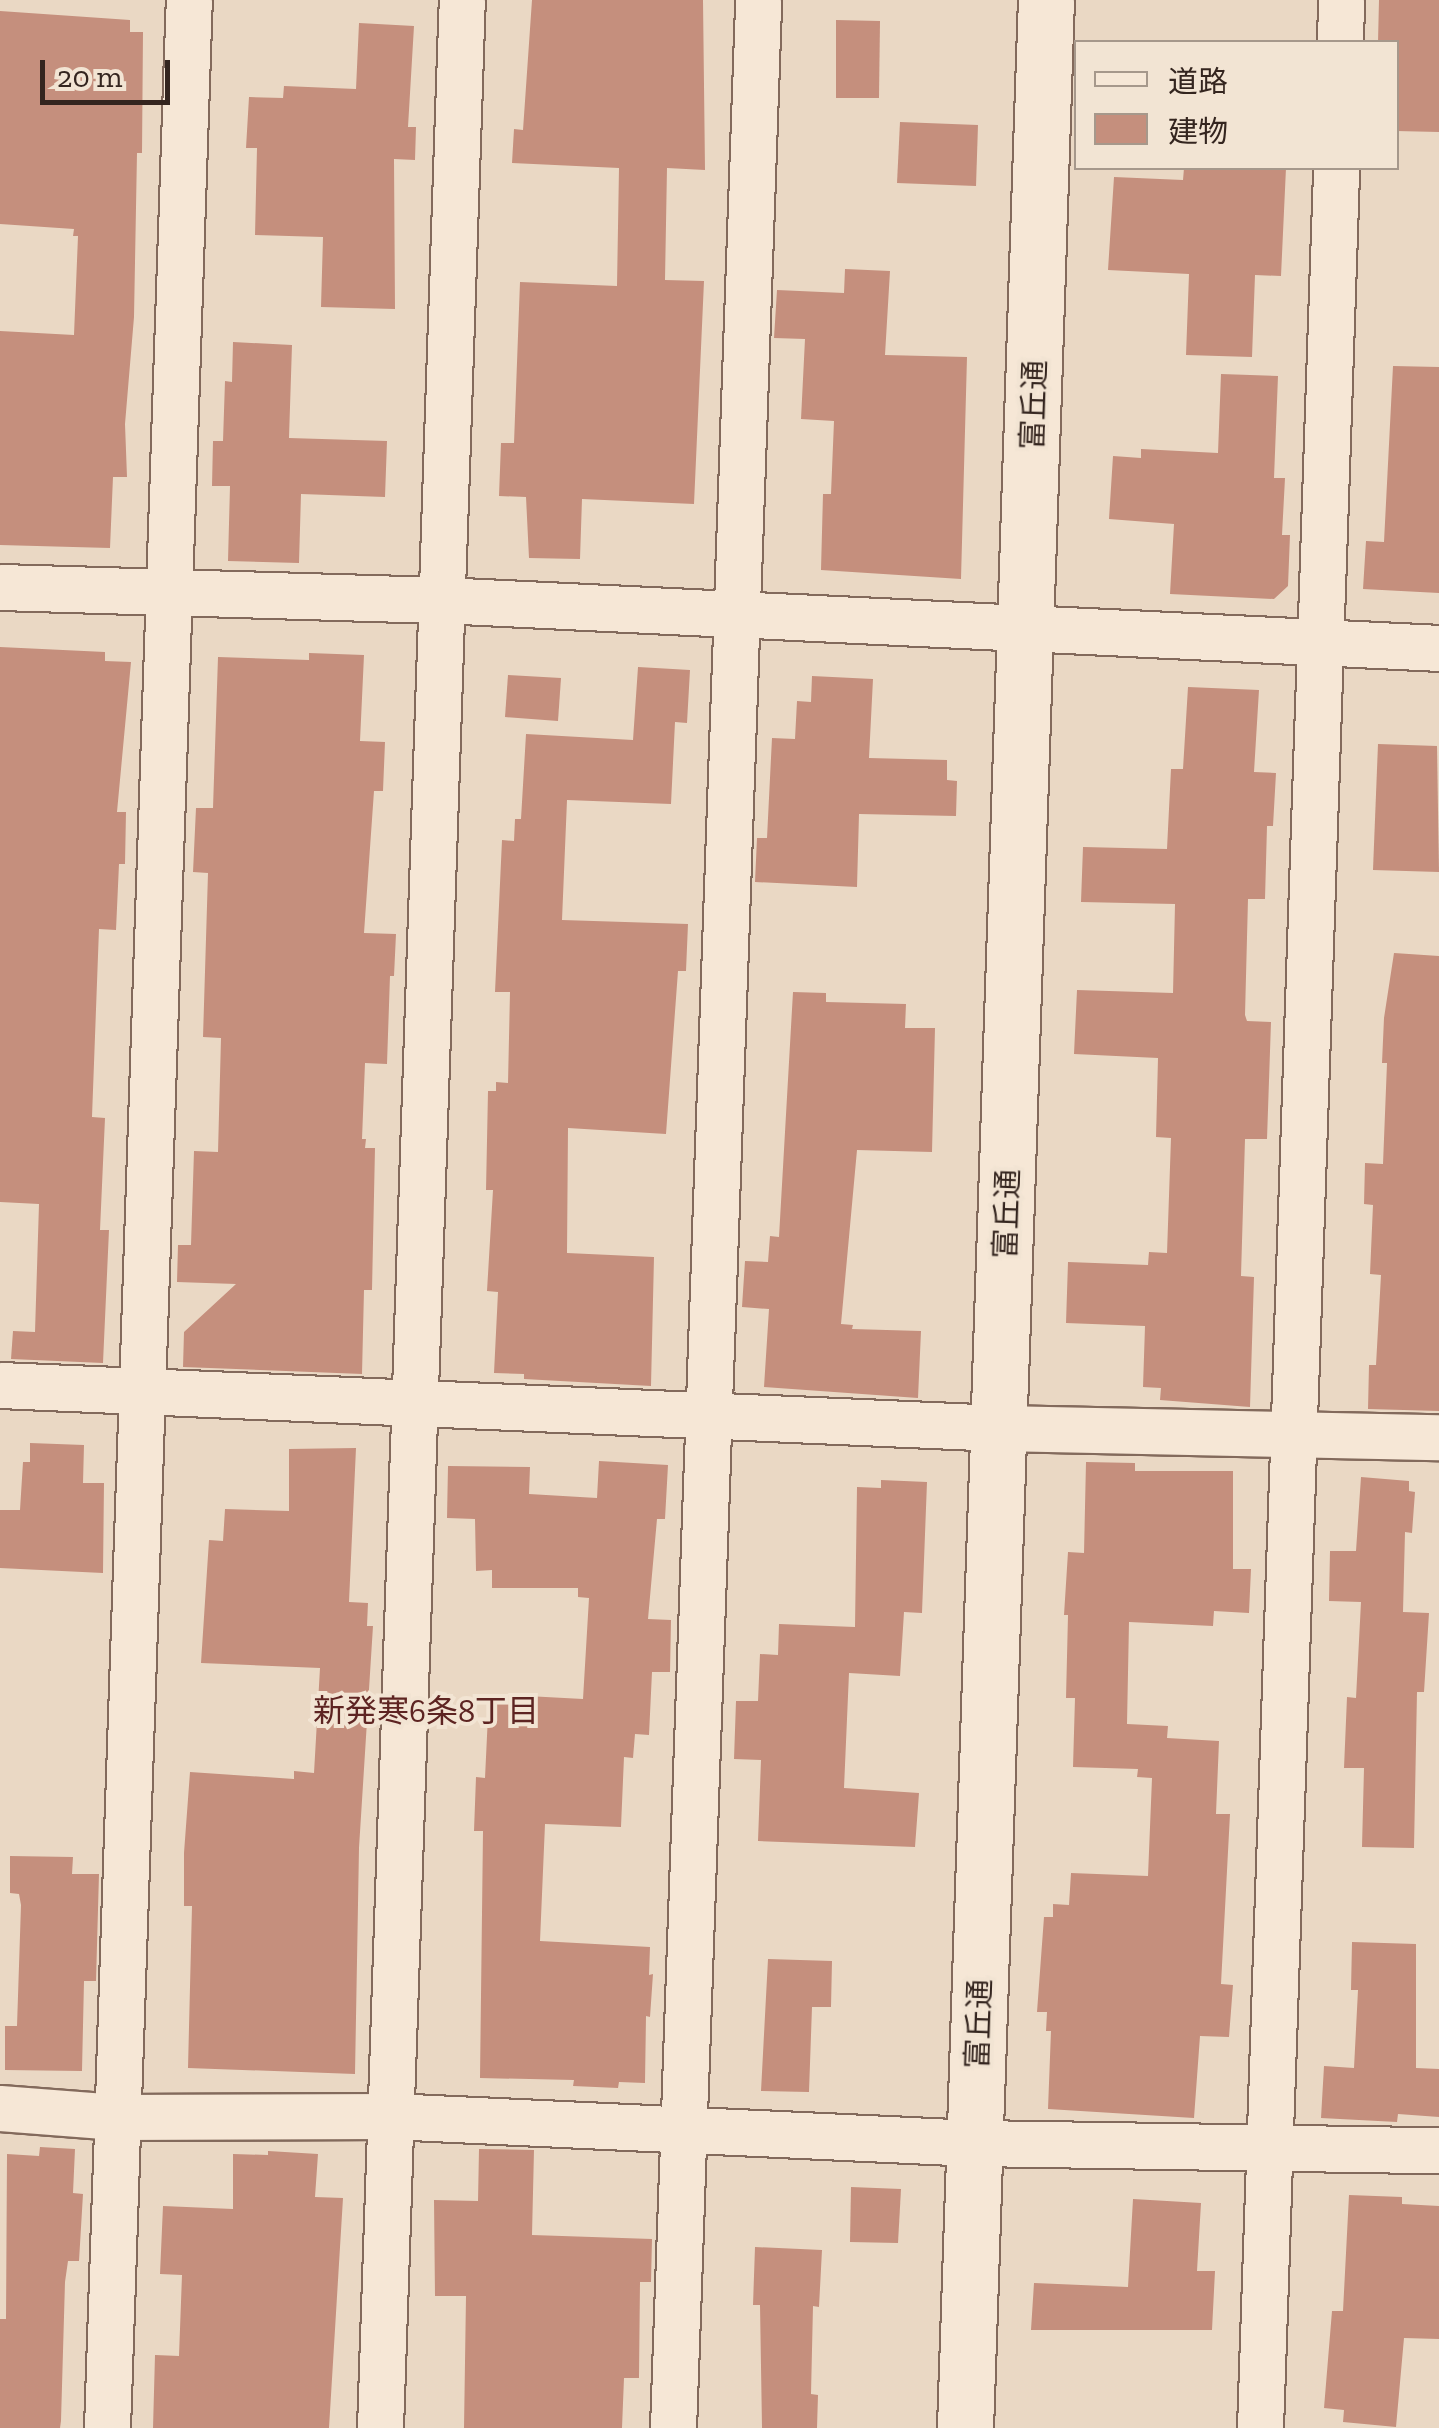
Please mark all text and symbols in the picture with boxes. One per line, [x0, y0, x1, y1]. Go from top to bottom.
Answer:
scale bar [45, 40, 175, 102]
legend [1074, 40, 1399, 170]
text: 20 m [57, 59, 122, 95]
text: 道路 [1168, 64, 1228, 100]
text: 建物 [1168, 114, 1228, 150]
street label: 富丘通 [1014, 359, 1054, 451]
street label: 富丘通 [987, 1168, 1027, 1260]
district label: 新発寒6条8丁目 [313, 1692, 539, 1730]
street label: 富丘通 [959, 1978, 999, 2070]

